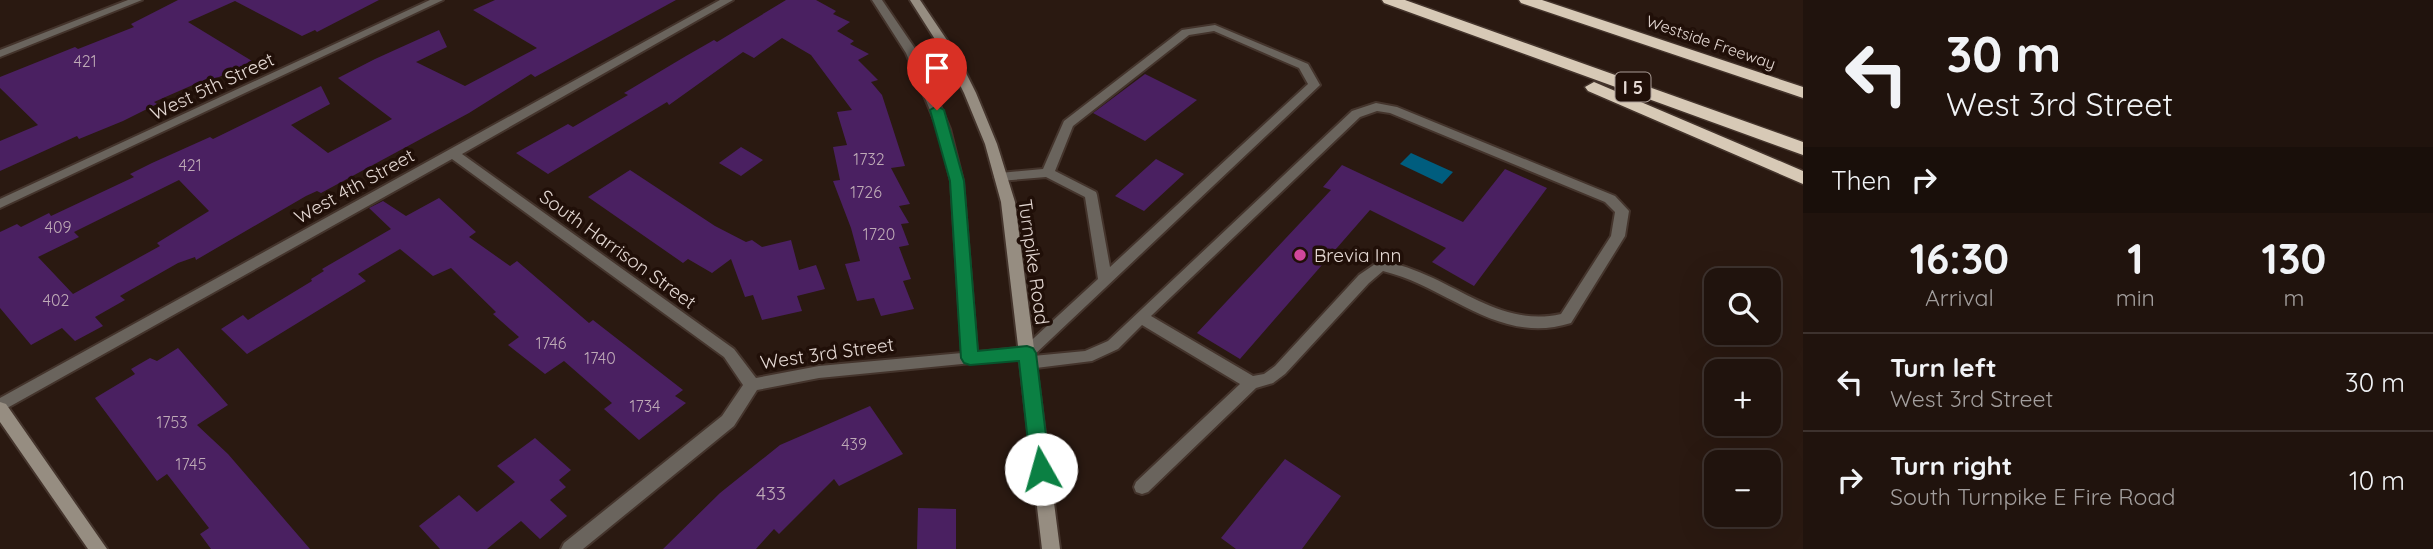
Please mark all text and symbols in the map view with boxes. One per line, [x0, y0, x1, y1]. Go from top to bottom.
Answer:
street label: Westside Freeway [1644, 11, 1778, 73]
text: 30 m [1946, 23, 2061, 84]
icon: left [1831, 28, 1922, 119]
pin [907, 38, 967, 110]
street label: West 5th Street [146, 47, 278, 125]
icon: arrive [918, 49, 956, 87]
house number: 421 [73, 51, 97, 71]
road number: I 5 [1616, 72, 1650, 102]
text: West 3rd Street [1946, 84, 2173, 124]
street label: West 4th Street [290, 143, 418, 229]
house number: 1732 [853, 149, 885, 169]
house number: 421 [178, 155, 202, 175]
icon: right [1905, 161, 1943, 199]
text: Then [1831, 164, 1891, 197]
house number: 1726 [850, 182, 882, 202]
street label: South Harrison Street [535, 184, 701, 314]
street label: Turnpike Road [1013, 198, 1055, 326]
house number: 409 [45, 217, 72, 237]
house number: 1720 [863, 224, 895, 244]
text: 16:30 [1910, 232, 2009, 285]
text: 1 [2127, 232, 2143, 285]
text: 130 [2262, 232, 2326, 285]
place label: Brevia Inn [1314, 243, 1401, 267]
marker: Brevia Inn [1292, 247, 1308, 263]
map controls [1704, 268, 1781, 527]
button: search [1704, 268, 1781, 345]
text: Arrival [1925, 283, 1994, 312]
text: min [2116, 283, 2155, 312]
text: m [2283, 283, 2304, 312]
house number: 402 [43, 290, 70, 310]
street label: West 3rd Street [759, 332, 895, 374]
house number: 1746 [536, 333, 567, 353]
house number: 1740 [584, 348, 616, 368]
text: Turn left [1890, 351, 1997, 384]
button: + [1704, 359, 1781, 436]
icon: left [1831, 363, 1869, 401]
text: 30 m [2345, 366, 2405, 399]
text: West 3rd Street [1890, 384, 2053, 413]
house number: 1734 [630, 396, 660, 416]
house number: 1753 [156, 412, 188, 432]
position arrow [1004, 432, 1078, 506]
house number: 439 [841, 434, 867, 454]
text: Turn right [1890, 449, 2012, 482]
button: − [1704, 450, 1781, 527]
house number: 1745 [176, 454, 206, 474]
icon: right [1831, 461, 1869, 499]
text: 10 m [2349, 464, 2405, 497]
house number: 433 [756, 481, 786, 505]
text: South Turnpike E Fire Road [1890, 482, 2175, 511]

